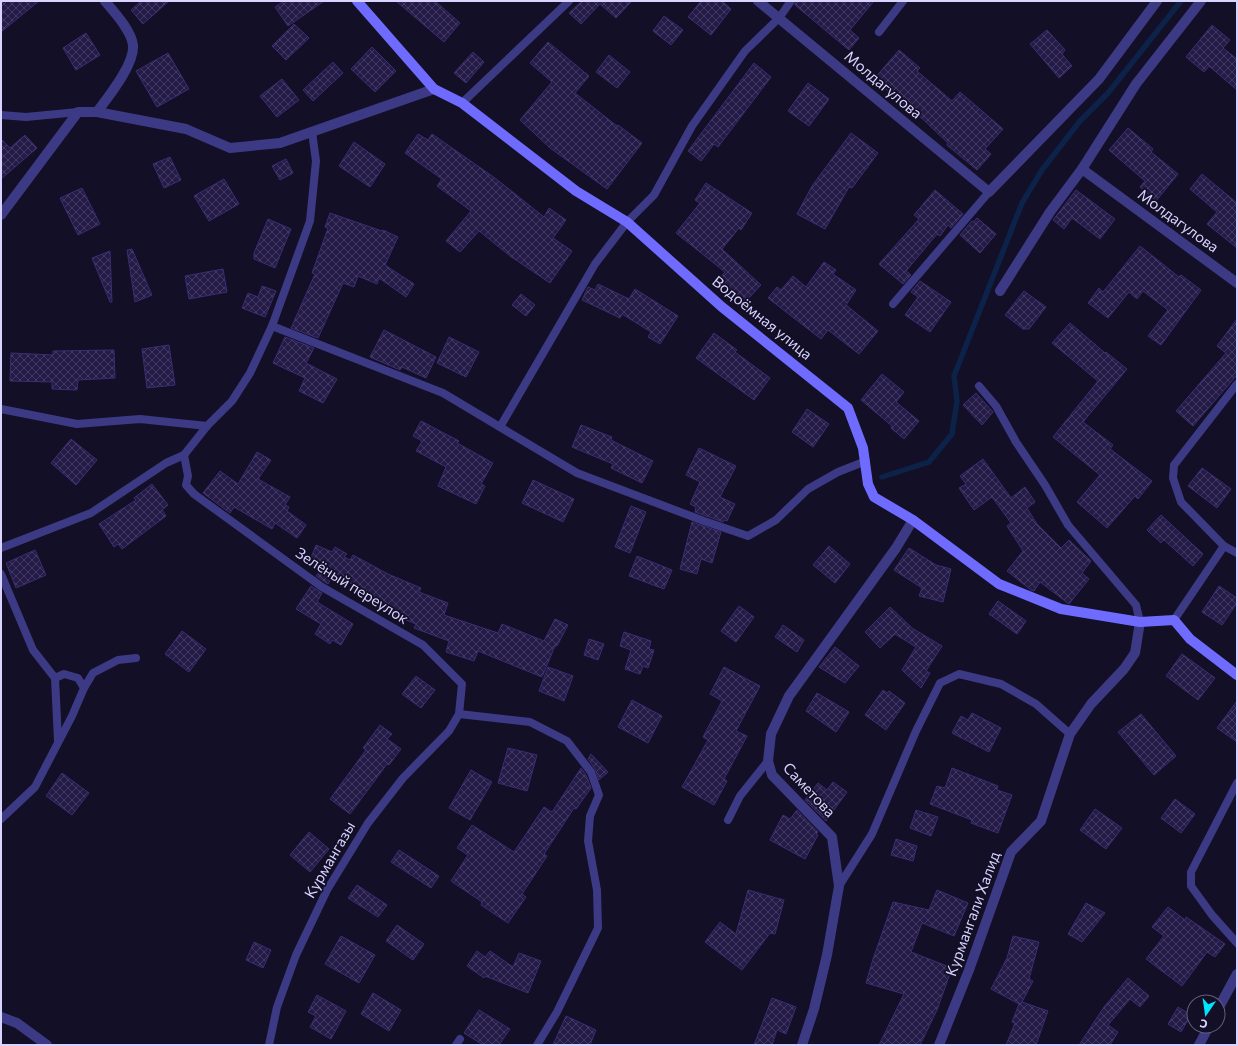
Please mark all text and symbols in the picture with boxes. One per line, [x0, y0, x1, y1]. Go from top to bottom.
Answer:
street label: Молдагулова [841, 47, 926, 122]
street label: Молдагулова [1135, 185, 1223, 256]
street label: Водоёмная улица [709, 272, 816, 363]
street label: Зелёный переулок [293, 543, 412, 627]
street label: Саметова [780, 758, 840, 820]
street label: Курмангазы [300, 818, 358, 901]
street label: Курмангали Халид [941, 849, 1003, 979]
north arrow [1186, 994, 1226, 1034]
text: С [1198, 1017, 1209, 1031]

